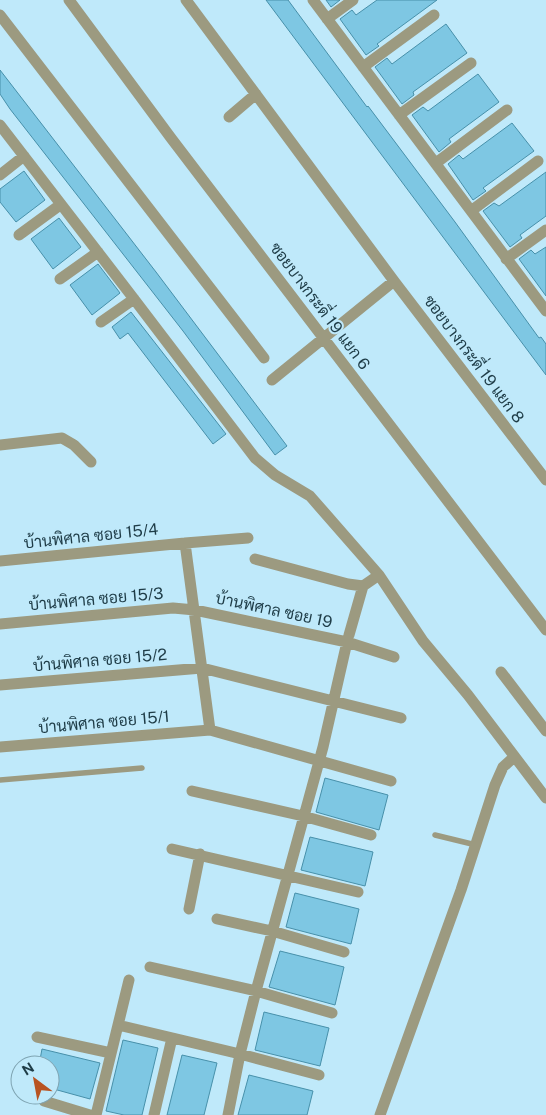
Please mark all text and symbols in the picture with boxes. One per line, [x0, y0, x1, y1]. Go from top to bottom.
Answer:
street label: ซอยบางกระดี่ 19 แยก 6 [266, 236, 378, 373]
street label: ซอยบางกระดี่ 19 แยก 8 [420, 288, 532, 427]
street label: บ้านพิศาล ซอย 15/4 [23, 518, 159, 553]
street label: บ้านพิศาล ซอย 15/3 [28, 583, 164, 614]
street label: บ้านพิศาล ซอย 19 [214, 587, 334, 632]
street label: บ้านพิศาล ซอย 15/2 [32, 644, 168, 675]
street label: บ้านพิศาล ซอย 15/1 [38, 706, 170, 737]
north arrow [10, 1055, 60, 1105]
text: N [19, 1059, 37, 1079]

